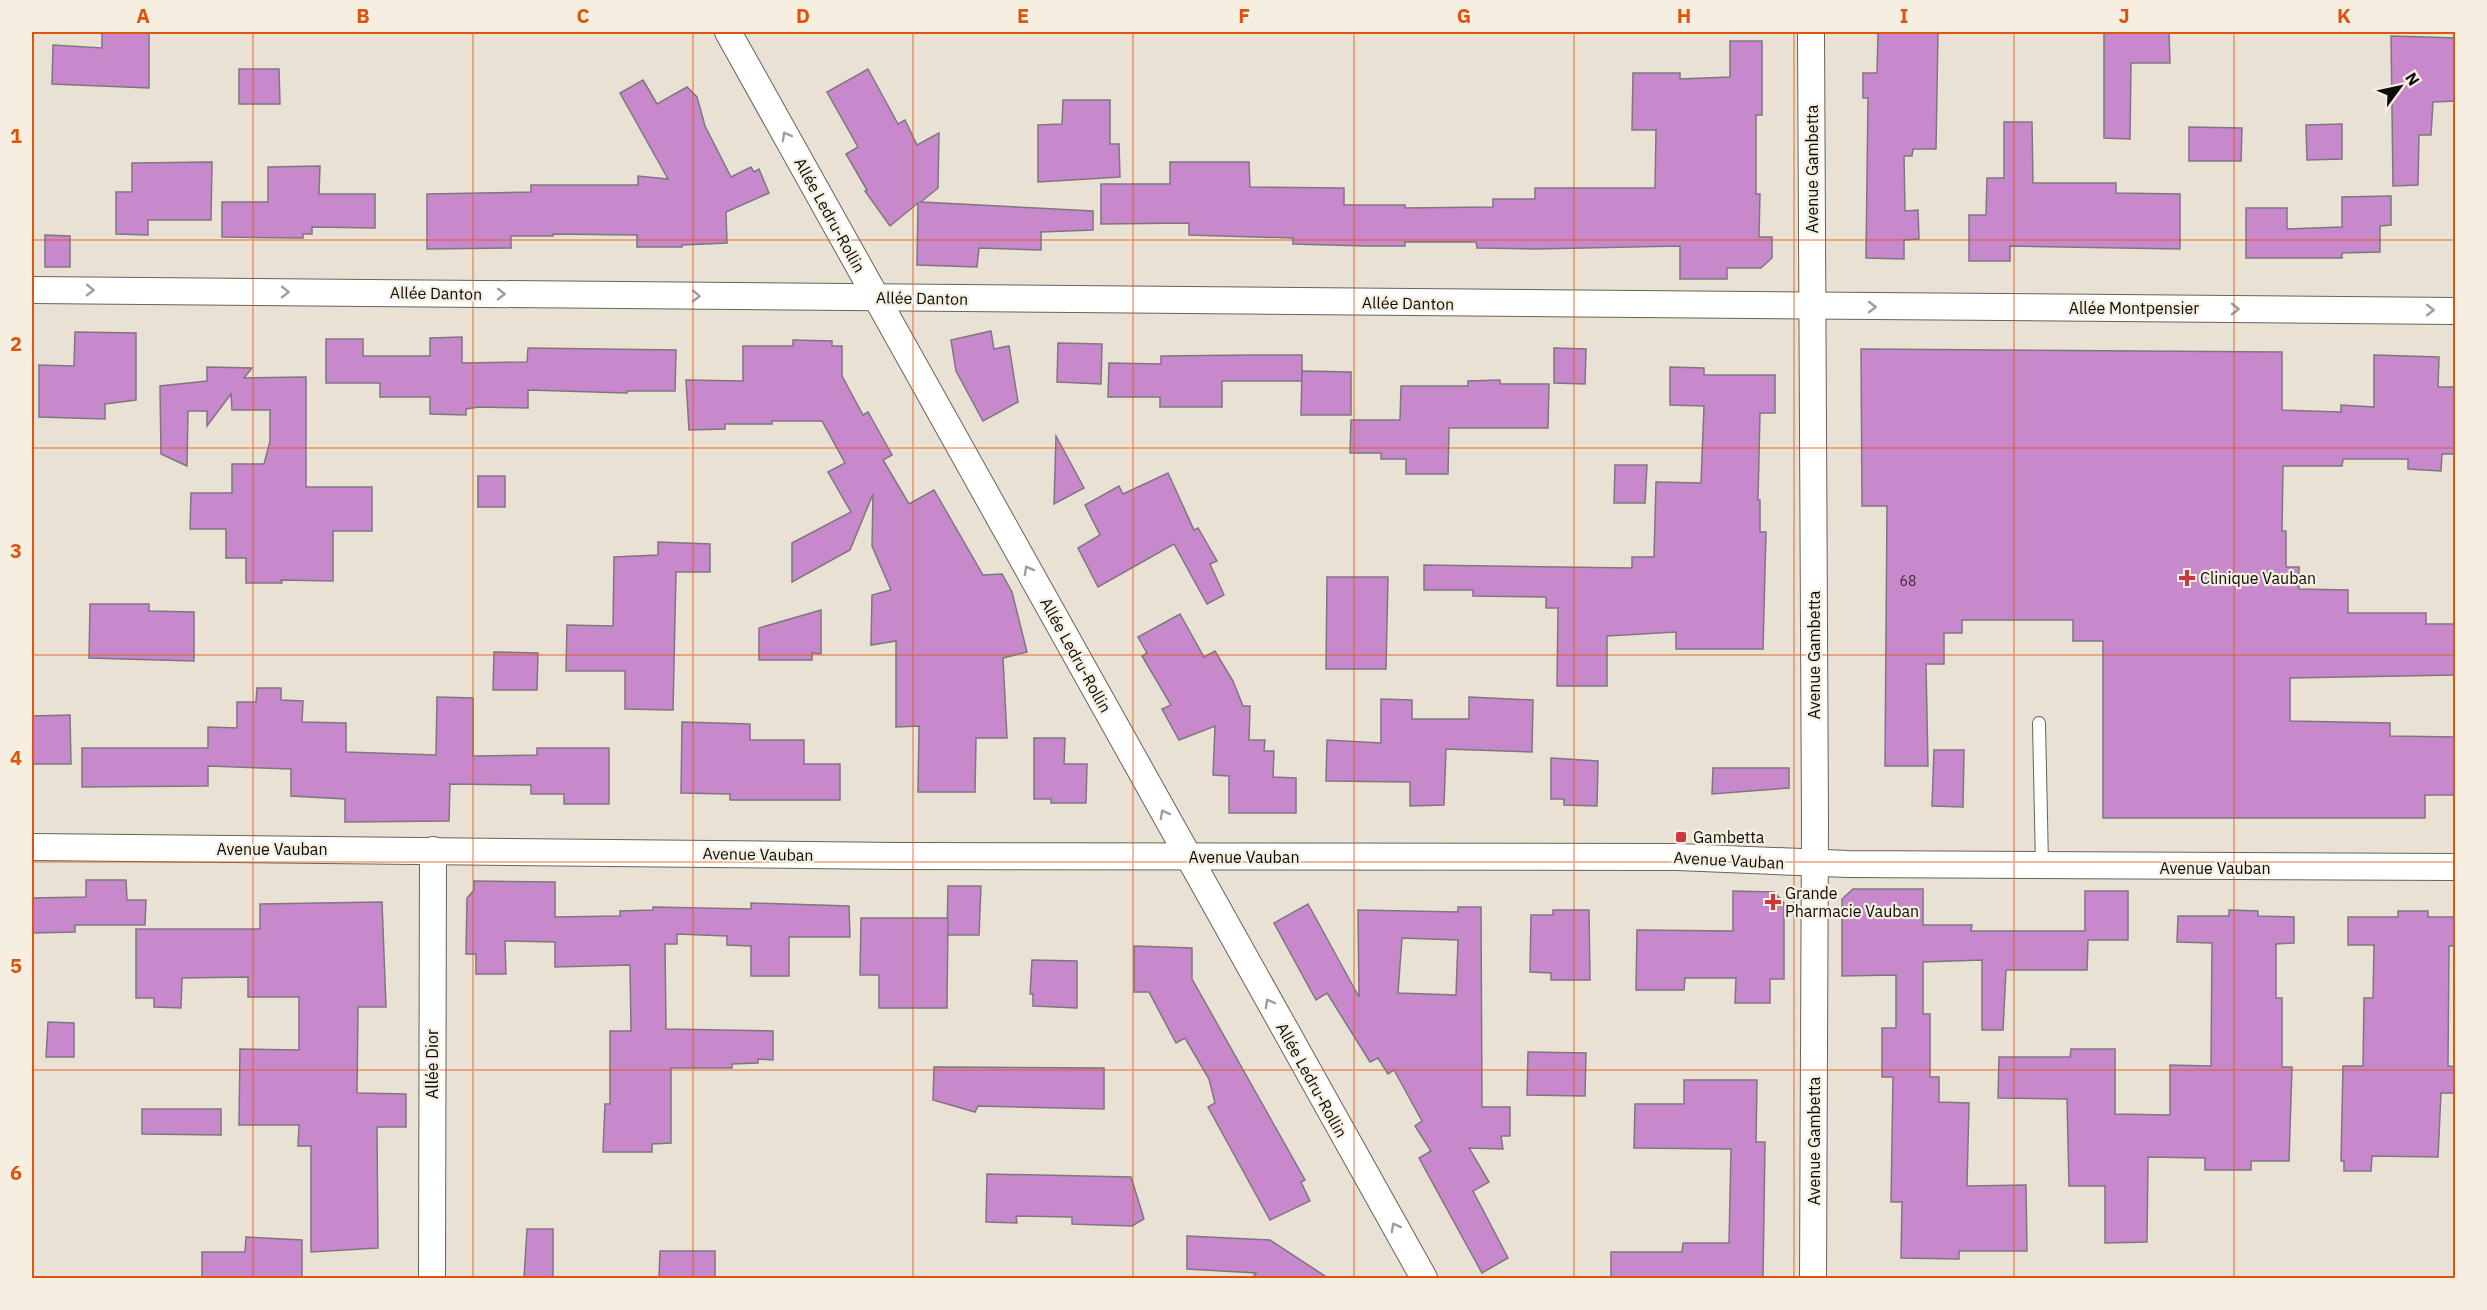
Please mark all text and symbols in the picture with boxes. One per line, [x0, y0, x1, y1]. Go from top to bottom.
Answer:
text: A [136, 2, 150, 29]
text: B [356, 2, 370, 29]
text: C [576, 2, 590, 29]
text: D [796, 2, 810, 29]
text: E [1017, 2, 1029, 29]
text: F [1238, 2, 1250, 29]
text: G [1457, 2, 1471, 29]
text: H [1677, 2, 1691, 29]
text: I [1900, 2, 1908, 29]
text: J [2118, 2, 2130, 29]
text: K [2337, 2, 2351, 29]
north arrow [2370, 57, 2430, 117]
text: N [2401, 69, 2424, 89]
street label: Avenue Gambetta [1802, 104, 1822, 233]
text: 1 [10, 122, 22, 149]
one-way arrow [782, 132, 794, 142]
street label: Allée Ledru-Rollin [790, 154, 870, 276]
street label: Allée Danton [390, 282, 482, 304]
one-way arrow [85, 284, 94, 296]
one-way arrow [280, 286, 289, 298]
street label: Allée Danton [876, 287, 968, 309]
one-way arrow [496, 288, 505, 300]
one-way arrow [691, 290, 700, 302]
street label: Allée Danton [1362, 292, 1454, 314]
street label: Allée Montpensier [2069, 298, 2199, 318]
one-way arrow [1867, 301, 1876, 313]
one-way arrow [2230, 303, 2239, 315]
one-way arrow [2425, 304, 2434, 316]
text: 2 [10, 330, 22, 357]
text: 3 [10, 537, 22, 564]
one-way arrow [1024, 566, 1035, 576]
place label: Clinique Vauban [2200, 568, 2316, 588]
marker: Clinique Vauban [2178, 569, 2196, 587]
house number: 68 [1900, 572, 1916, 590]
street label: Avenue Gambetta [1804, 590, 1824, 719]
street label: Allée Ledru-Rollin [1036, 594, 1116, 716]
text: 4 [10, 744, 22, 771]
one-way arrow [1160, 810, 1171, 820]
place label: Gambetta [1693, 827, 1765, 847]
marker: Gambetta [1674, 830, 1688, 844]
street label: Avenue Vauban [216, 839, 328, 859]
street label: Avenue Vauban [702, 843, 814, 865]
street label: Avenue Vauban [1188, 847, 1300, 867]
street label: Avenue Vauban [1673, 847, 1785, 873]
street label: Avenue Vauban [2159, 858, 2271, 878]
place label: Grande Pharmacie Vauban [1785, 883, 1919, 921]
marker: Grande Pharmacie Vauban [1766, 895, 1780, 909]
text: 5 [10, 952, 22, 979]
one-way arrow [1265, 998, 1276, 1009]
street label: Allée Ledru-Rollin [1272, 1019, 1352, 1141]
street label: Allée Dior [422, 1029, 442, 1099]
street label: Avenue Gambetta [1804, 1076, 1824, 1205]
text: 6 [10, 1159, 22, 1186]
one-way arrow [1391, 1223, 1402, 1234]

